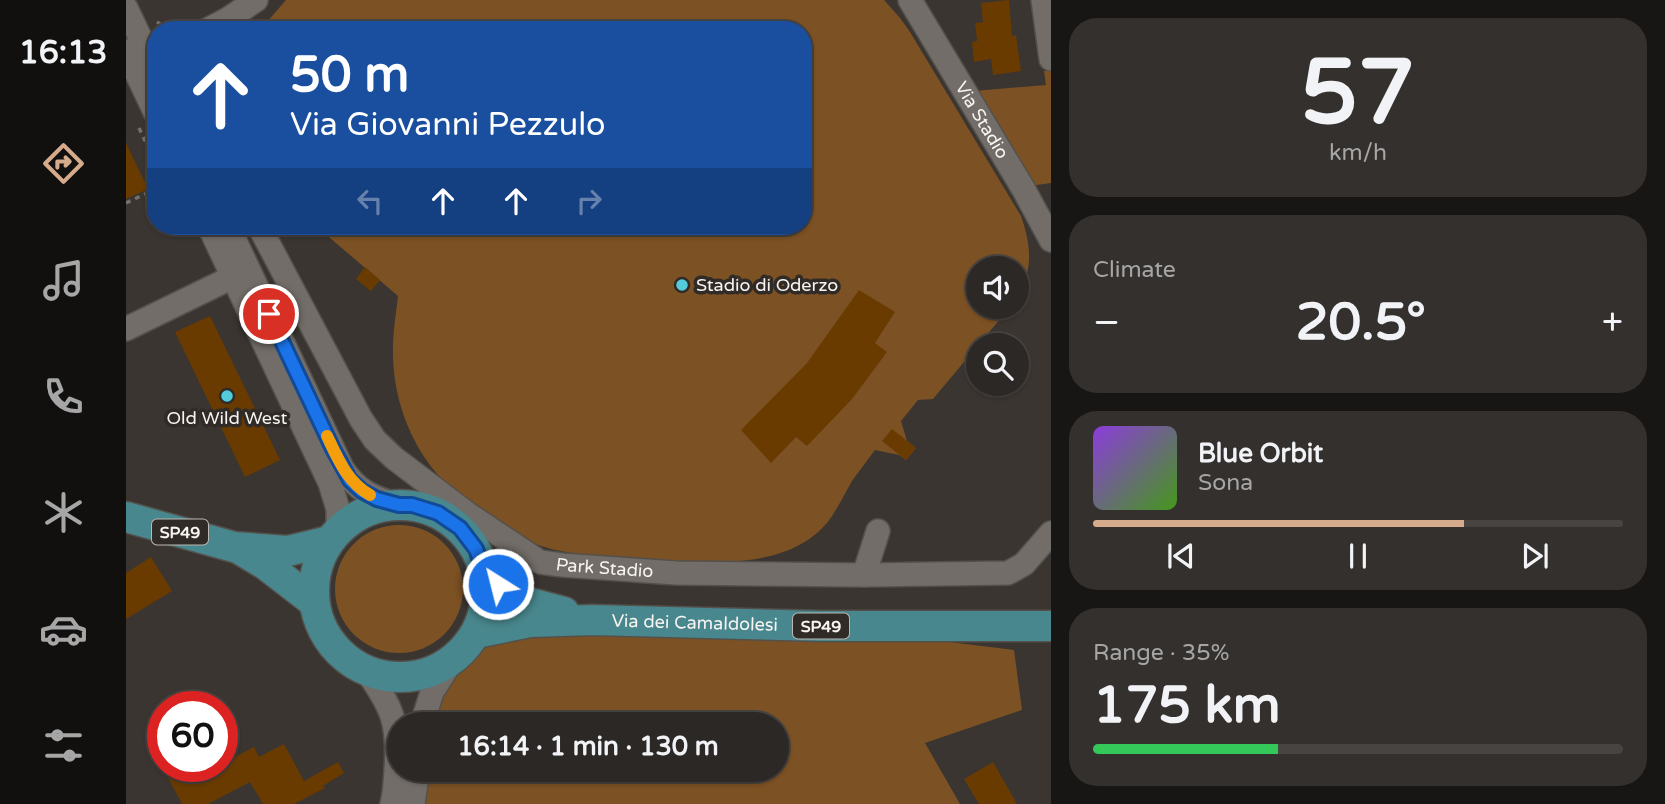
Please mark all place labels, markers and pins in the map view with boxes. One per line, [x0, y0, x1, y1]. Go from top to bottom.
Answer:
place label: Stadio di Oderzo [696, 274, 838, 296]
marker: Stadio di Oderzo [674, 277, 690, 293]
pin [239, 284, 299, 344]
marker: Old Wild West [219, 388, 235, 404]
place label: Old Wild West [166, 407, 288, 429]

